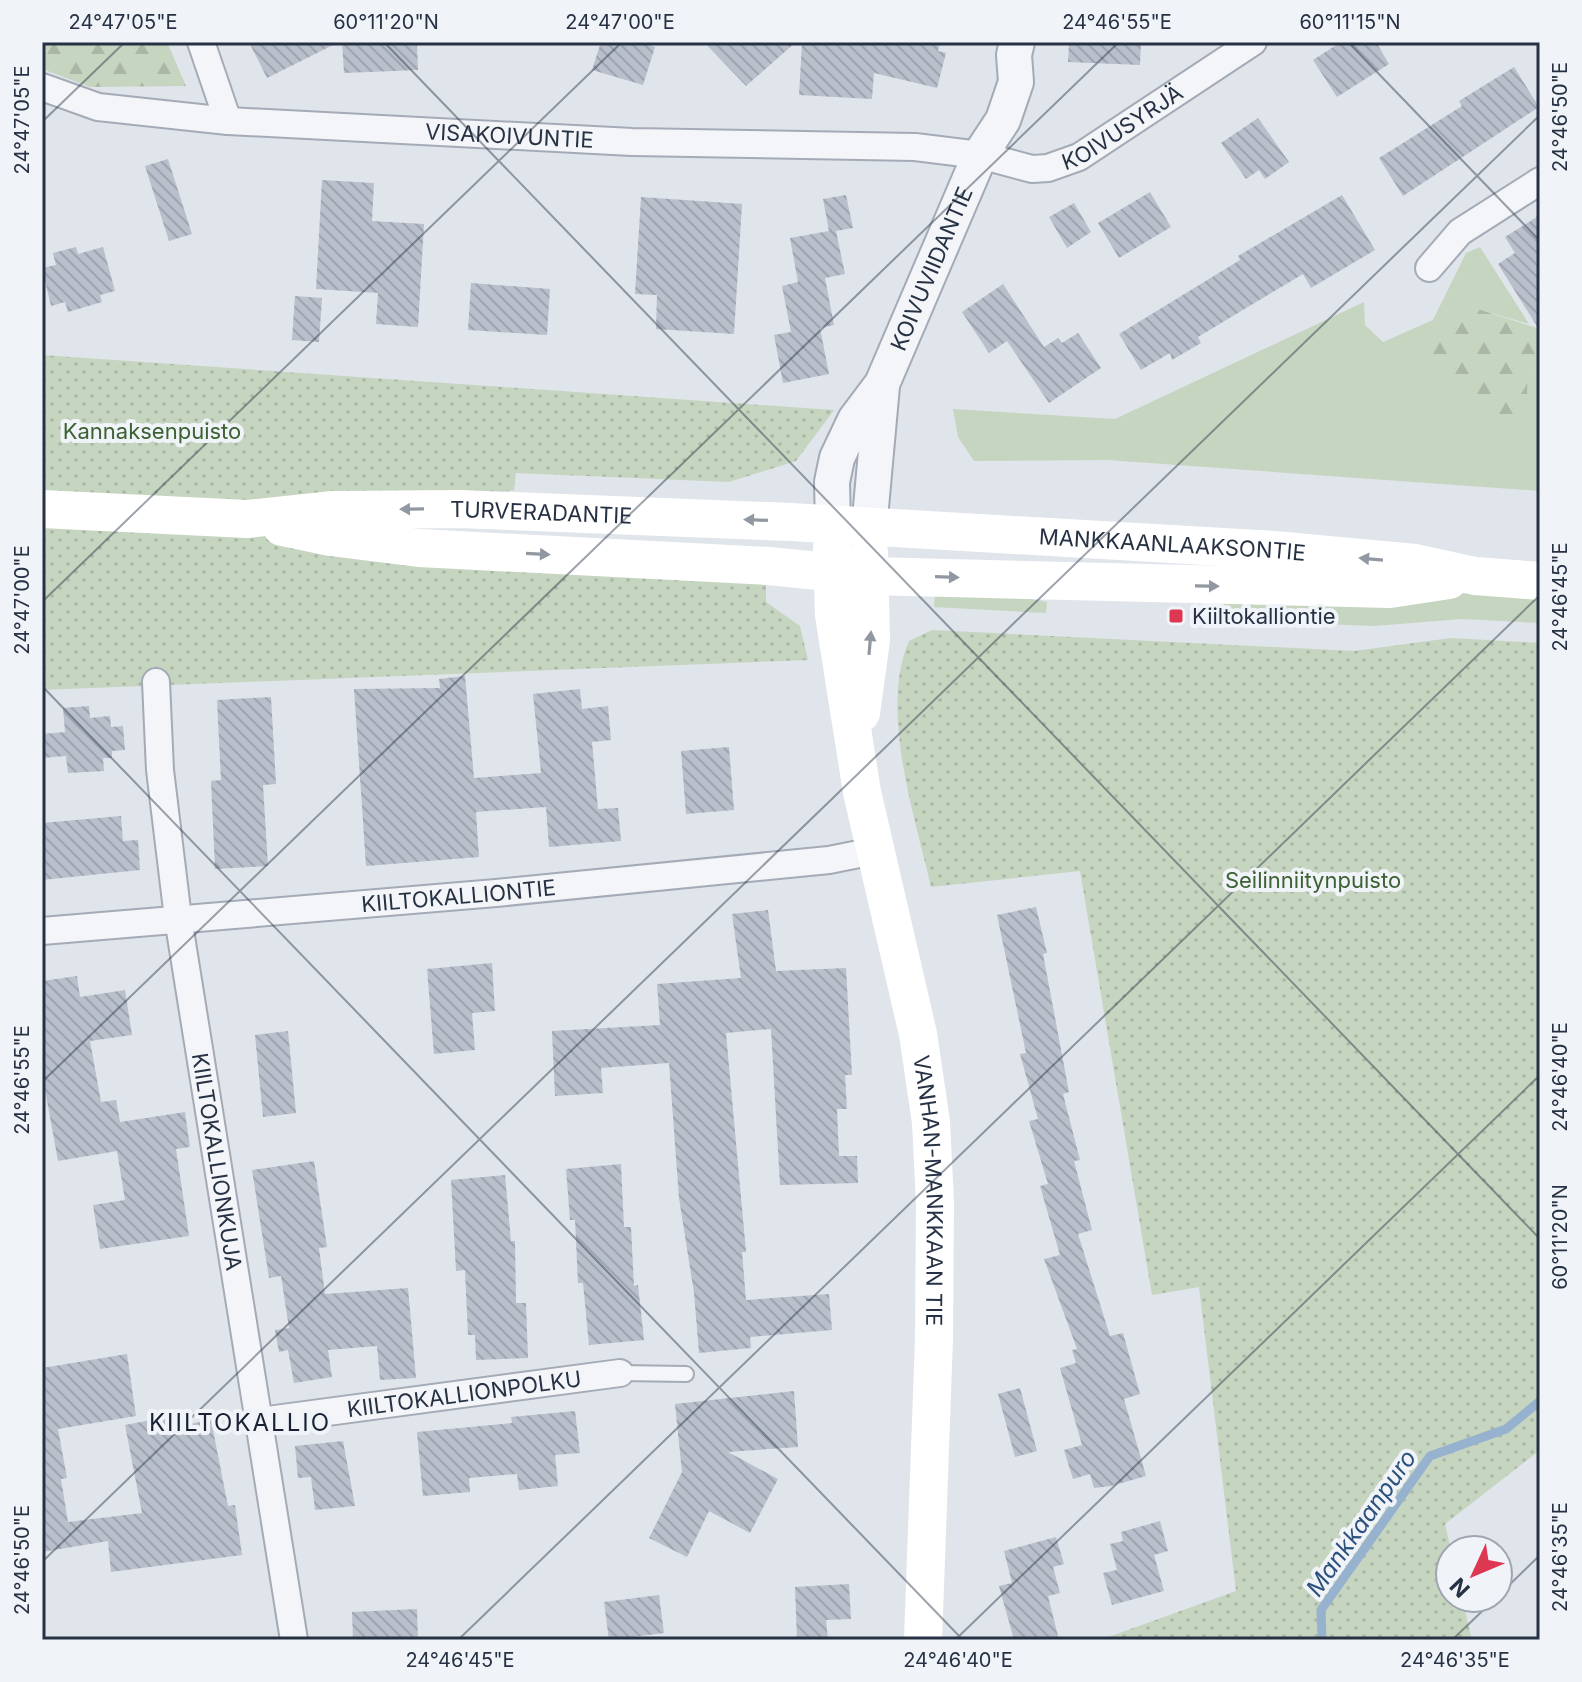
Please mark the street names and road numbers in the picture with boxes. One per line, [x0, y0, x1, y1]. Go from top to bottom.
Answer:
street label: KOIVUSYRJÄ [1058, 79, 1187, 175]
street label: VISAKOIVUNTIE [424, 118, 594, 153]
street label: KOIVUVIIDANTIE [885, 183, 978, 355]
street label: TURVERADANTIE [450, 496, 633, 529]
street label: MANKKAANLAAKSONTIE [1038, 523, 1307, 566]
street label: KIILTOKALLIONTIE [360, 874, 557, 917]
street label: KIILTOKALLIONKUJA [187, 1051, 247, 1272]
street label: VANHAN-MANKKAAN TIE [908, 1053, 948, 1326]
street label: KIILTOKALLIONPOLKU [345, 1365, 583, 1422]

